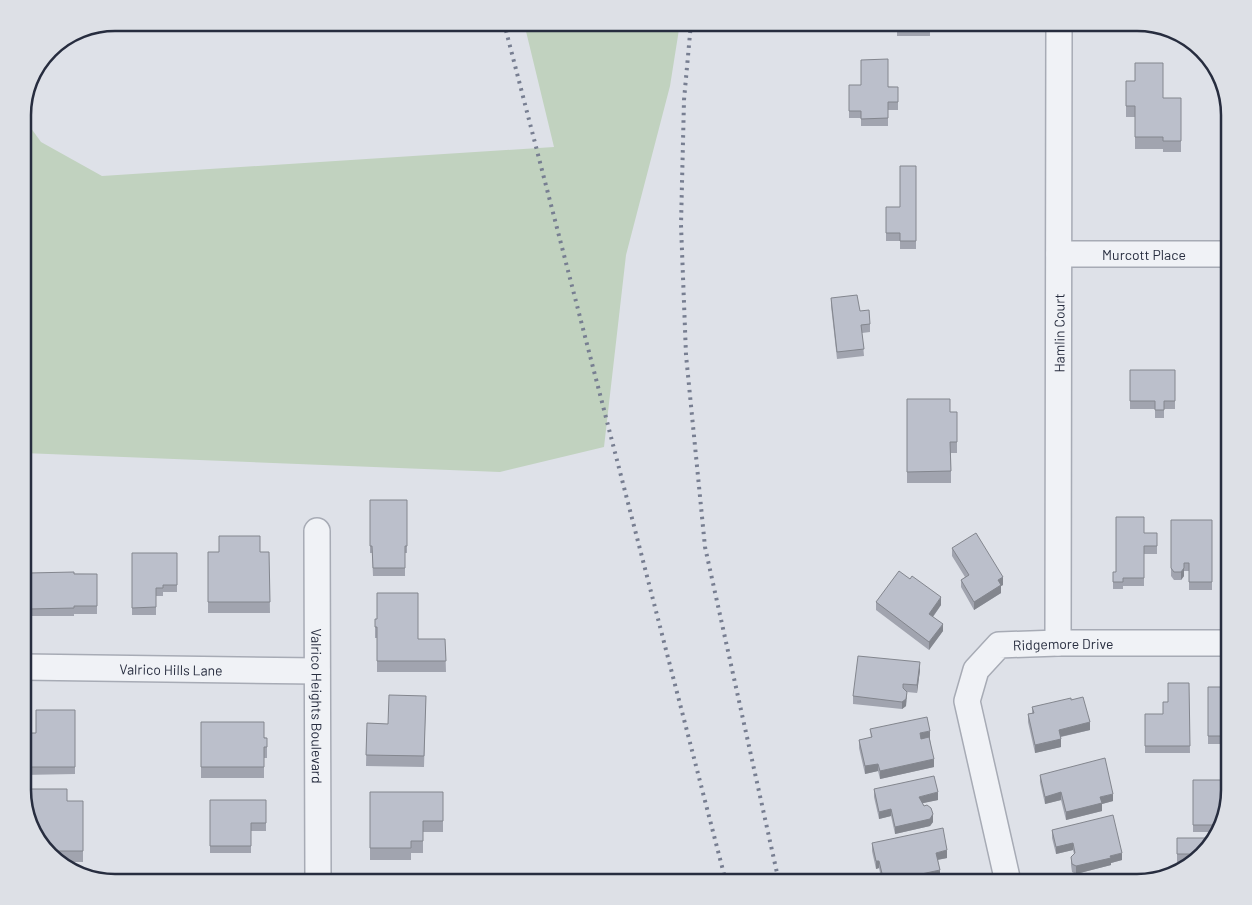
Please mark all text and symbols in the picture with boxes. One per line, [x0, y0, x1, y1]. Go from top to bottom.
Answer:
street label: Murcott Place [1102, 246, 1186, 263]
street label: Hamlin Court [1050, 293, 1067, 373]
street label: Valrico Heights Boulevard [309, 628, 326, 784]
street label: Ridgemore Drive [1013, 634, 1113, 653]
street label: Valrico Hills Lane [119, 660, 223, 678]

